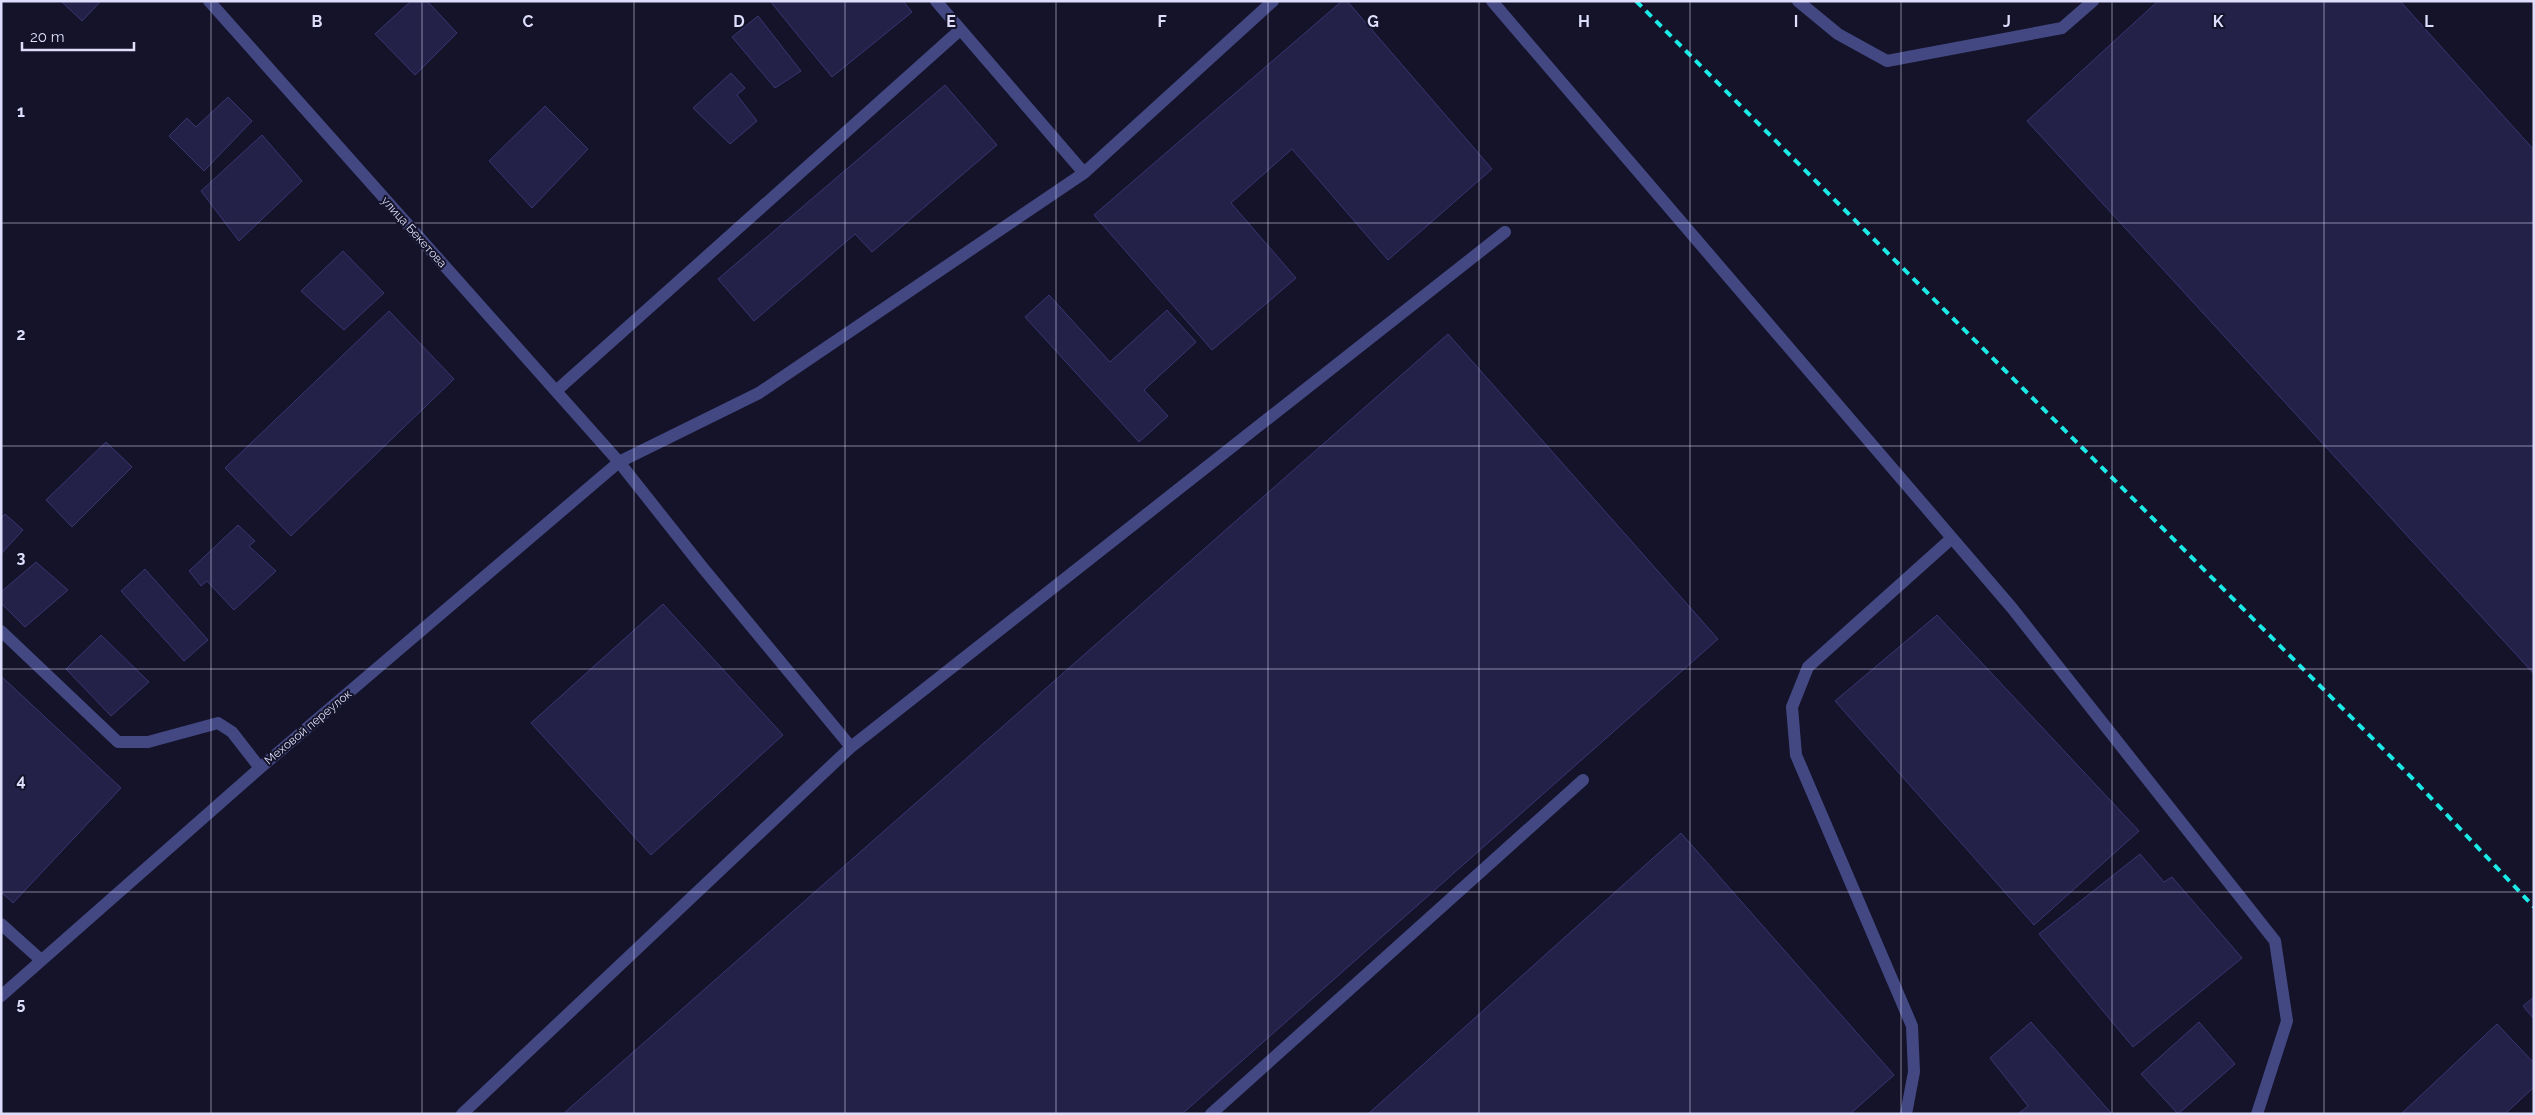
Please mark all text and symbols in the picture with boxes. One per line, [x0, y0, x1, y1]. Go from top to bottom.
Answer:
text: B [312, 12, 323, 31]
text: C [523, 12, 534, 31]
text: D [733, 12, 745, 31]
text: E [946, 12, 956, 31]
text: F [1157, 12, 1167, 31]
text: G [1367, 12, 1379, 31]
text: H [1578, 12, 1590, 31]
text: I [1794, 12, 1798, 31]
text: J [2003, 12, 2011, 31]
text: K [2213, 12, 2224, 31]
text: L [2424, 12, 2434, 31]
scale bar [22, 20, 135, 52]
text: 20 m [30, 28, 65, 46]
text: 1 [17, 102, 25, 121]
street label: улица Бекетова [378, 194, 450, 270]
text: 2 [16, 325, 26, 344]
text: 3 [17, 548, 26, 567]
street label: Меховой переулок [262, 687, 354, 767]
text: 4 [16, 771, 26, 790]
text: 5 [17, 994, 26, 1013]

